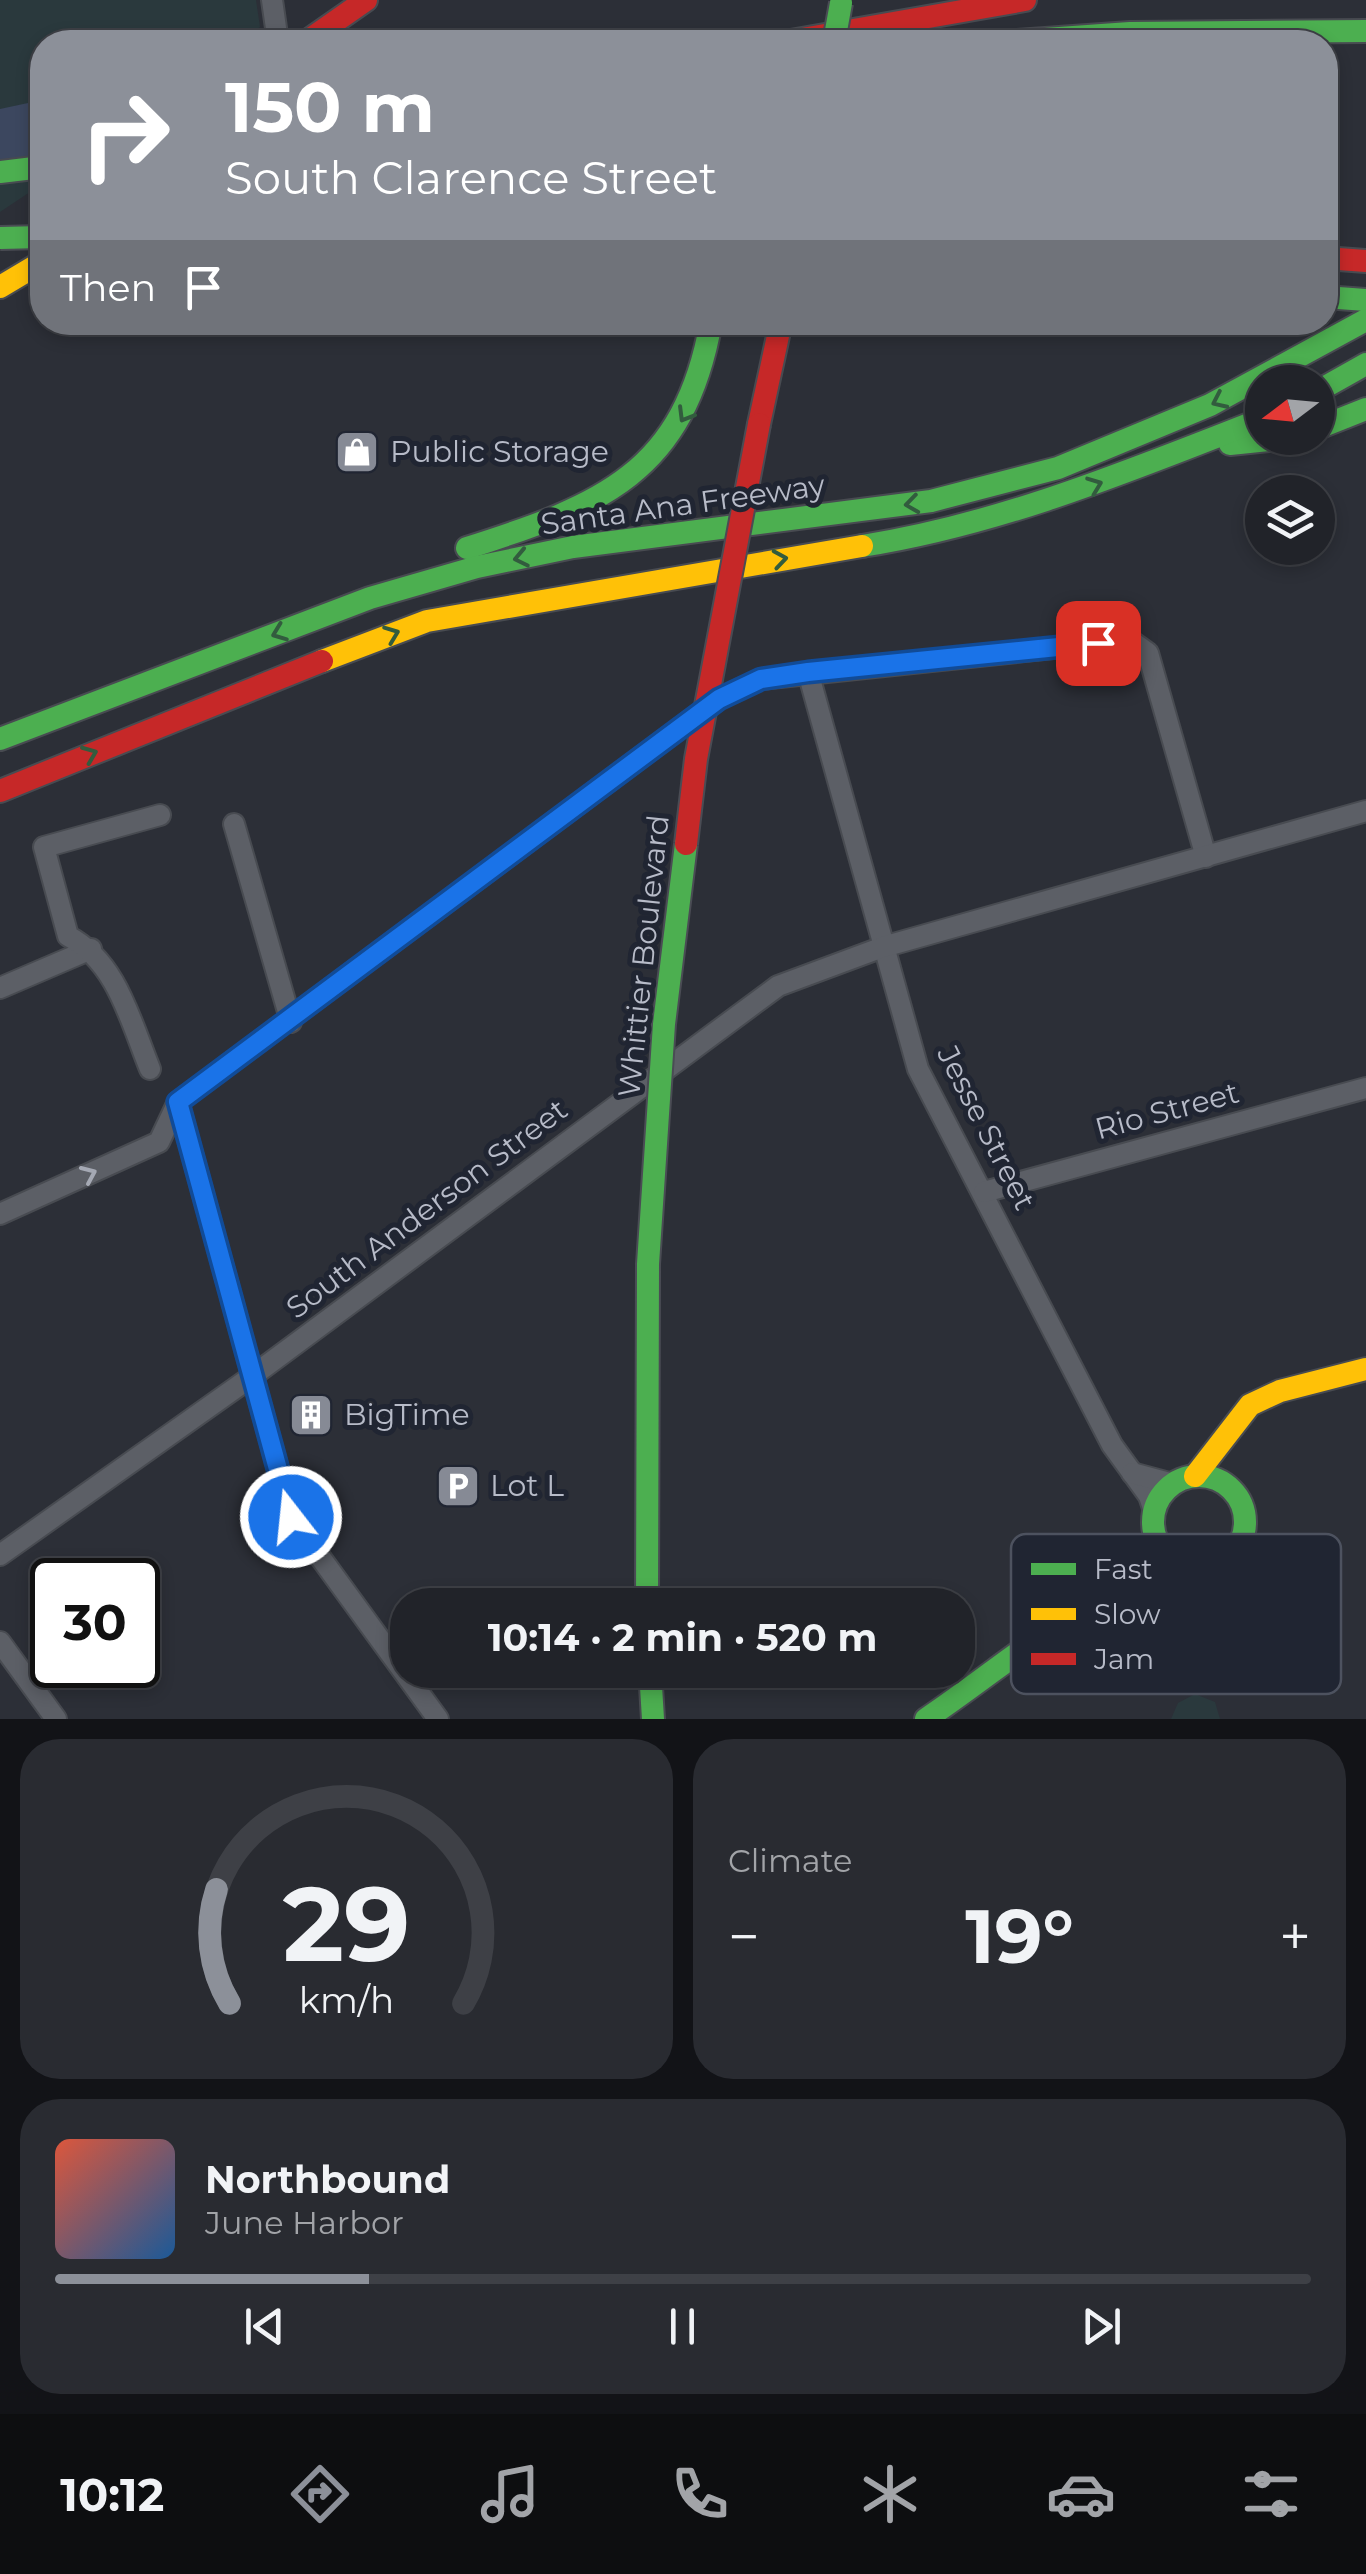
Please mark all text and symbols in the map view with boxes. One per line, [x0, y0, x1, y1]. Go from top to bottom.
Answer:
text: 150 m [225, 64, 435, 150]
icon: right [60, 70, 190, 200]
text: South Clarence Street [225, 150, 717, 205]
icon: arrive [176, 260, 231, 315]
text: Then [60, 264, 156, 311]
north arrow [1245, 365, 1335, 455]
map controls [1245, 365, 1335, 565]
one-way arrow [1212, 388, 1230, 408]
one-way arrow [678, 404, 697, 422]
shop icon: Public Storage [334, 429, 380, 475]
place label: Public Storage [390, 433, 609, 470]
street label: Santa Ana Freeway [539, 466, 828, 543]
button: layers [1245, 475, 1335, 565]
one-way arrow [1085, 476, 1103, 496]
one-way arrow [904, 492, 921, 513]
one-way arrow [513, 546, 530, 567]
one-way arrow [771, 550, 788, 571]
pin [1056, 601, 1141, 686]
icon: arrive [1071, 616, 1126, 671]
one-way arrow [271, 621, 289, 641]
one-way arrow [383, 626, 400, 646]
one-way arrow [80, 745, 98, 765]
street label: Whittier Boulevard [610, 813, 677, 1099]
street label: Jesse Street [929, 1039, 1044, 1216]
street label: Rio Street [1091, 1074, 1243, 1147]
street label: South Anderson Street [279, 1091, 574, 1326]
one-way arrow [79, 1166, 97, 1186]
building icon: BigTime [288, 1392, 334, 1438]
place label: BigTime [344, 1396, 470, 1433]
parking icon: Lot L [435, 1463, 481, 1509]
position arrow [239, 1465, 343, 1569]
place label: Lot L [490, 1467, 564, 1504]
legend [1011, 1534, 1341, 1694]
text: Fast [1094, 1552, 1153, 1586]
speed limit sign: 30 [30, 1558, 160, 1688]
text: Slow [1094, 1597, 1161, 1631]
text: 10:14 · 2 min · 520 m [488, 1614, 877, 1661]
text: Jam [1093, 1642, 1154, 1676]
text: Climate [728, 1841, 852, 1880]
text: 29 [283, 1860, 410, 1987]
text: 19° [965, 1890, 1074, 1982]
text: − [728, 1903, 760, 1970]
text: + [1279, 1903, 1311, 1970]
text: km/h [299, 1978, 394, 2022]
text: Northbound [205, 2156, 450, 2203]
text: June Harbor [205, 2203, 404, 2242]
icon: previous [237, 2299, 292, 2354]
icon: pause [655, 2299, 710, 2354]
icon: next [1074, 2299, 1129, 2354]
icon: directions [285, 2459, 355, 2529]
icon: music [475, 2459, 545, 2529]
icon: phone [665, 2459, 735, 2529]
icon: climate [855, 2459, 925, 2529]
icon: car [1046, 2459, 1116, 2529]
icon: filters [1236, 2459, 1306, 2529]
text: 10:12 [60, 2467, 164, 2522]

